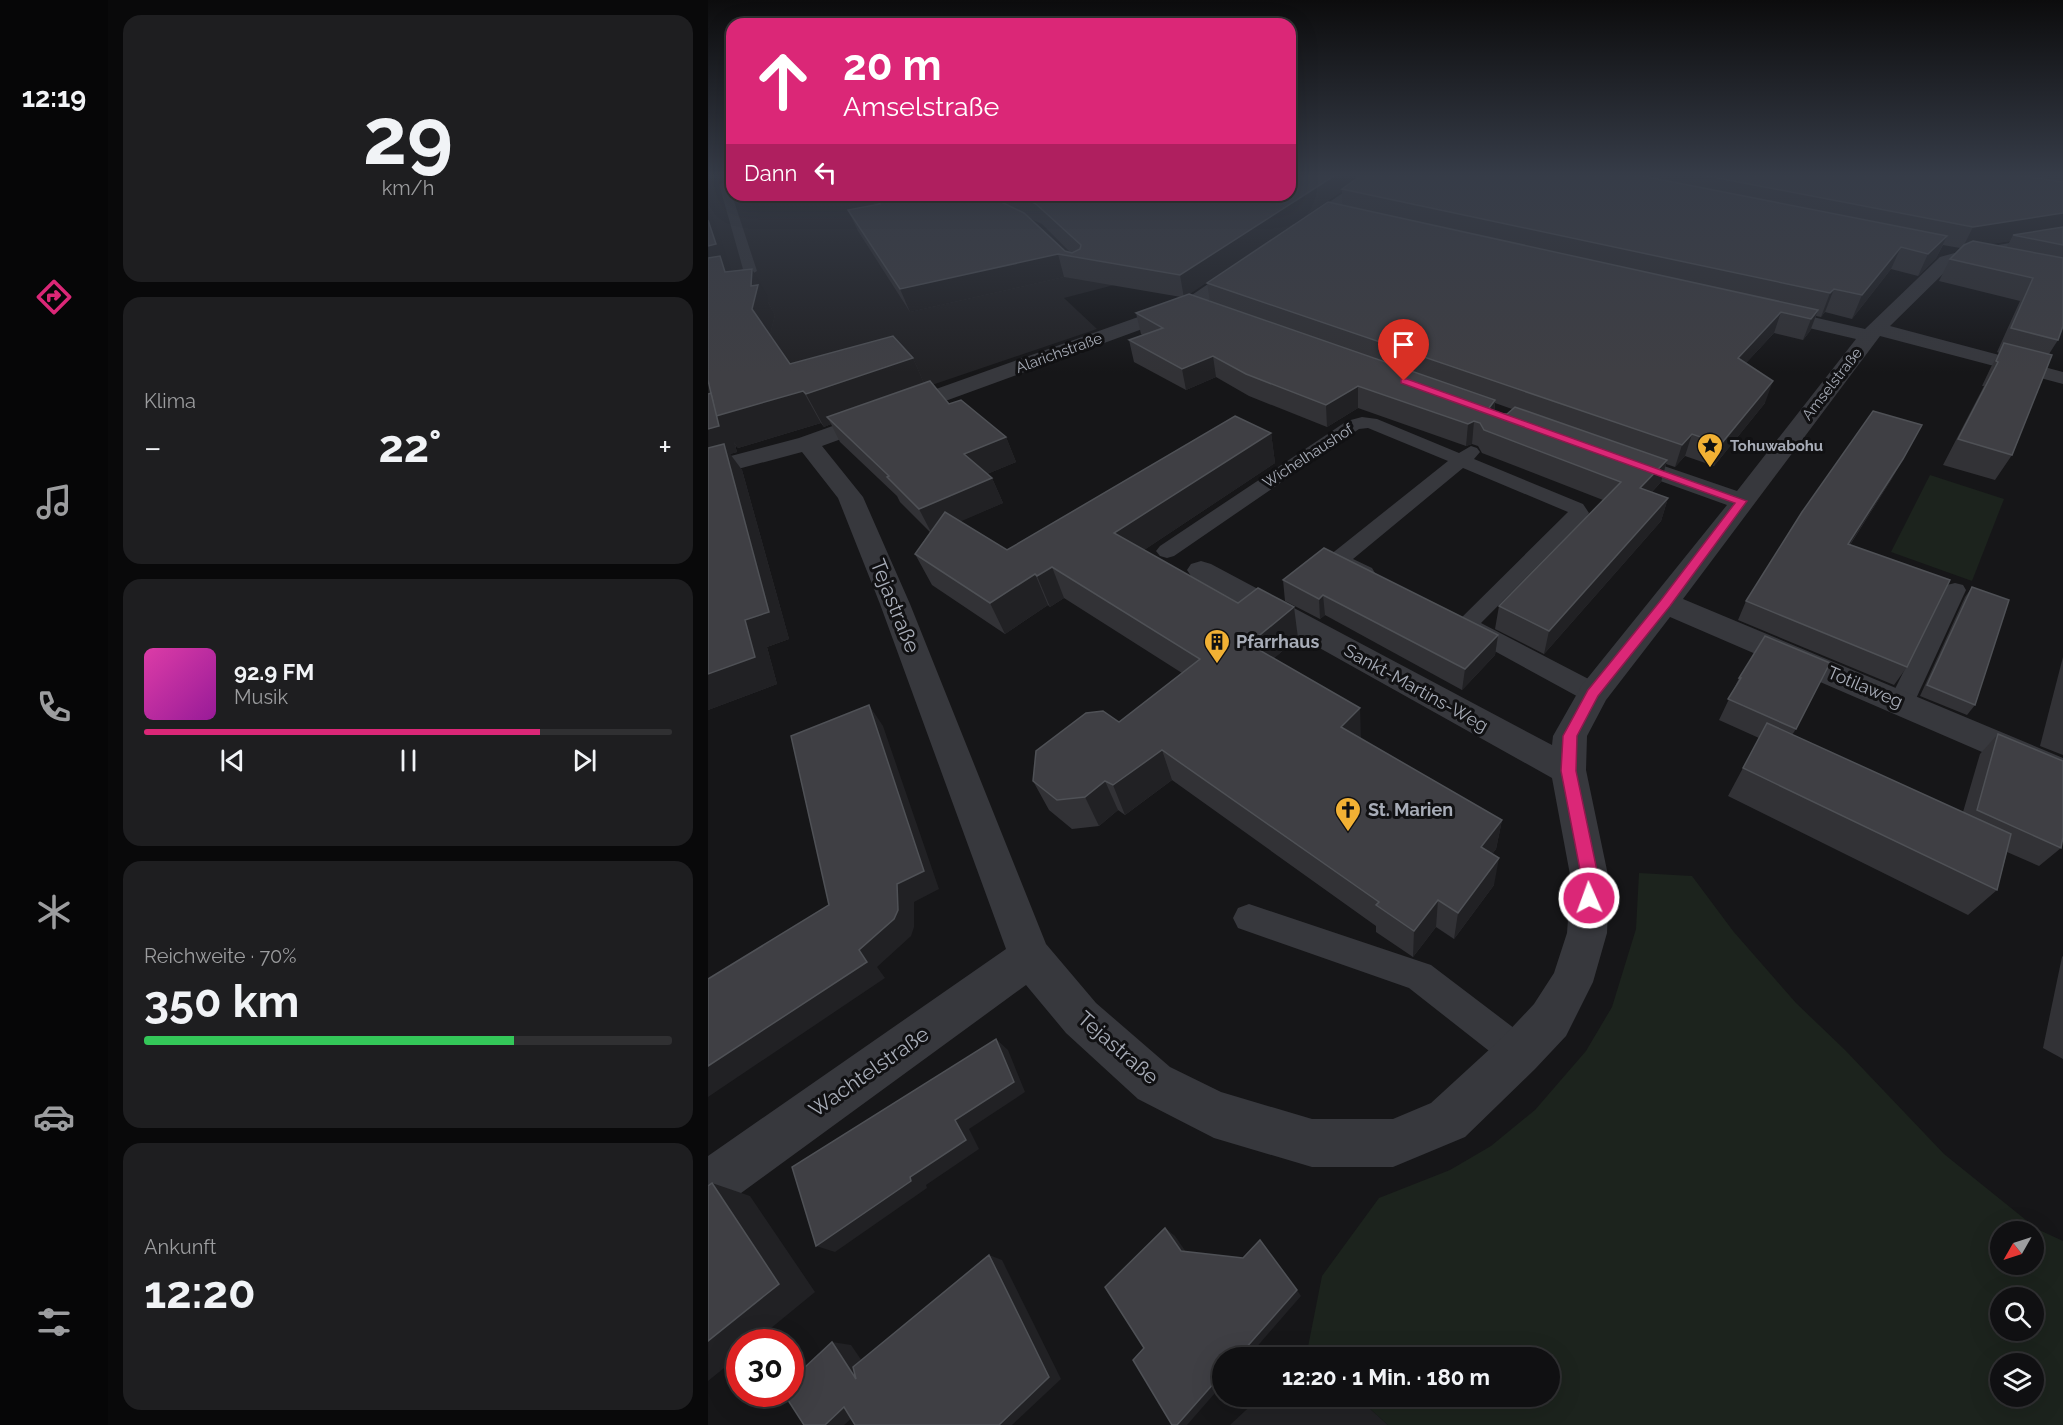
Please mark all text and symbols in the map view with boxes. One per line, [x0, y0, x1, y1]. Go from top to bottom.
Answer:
text: 20 m [843, 41, 942, 90]
icon: ahead [744, 42, 822, 120]
text: 12:19 [22, 82, 86, 113]
text: 29 [363, 91, 453, 182]
text: Amselstraße [843, 91, 999, 122]
icon: left [809, 156, 842, 189]
text: Dann [744, 160, 797, 186]
text: km/h [382, 176, 434, 200]
icon: directions [33, 276, 75, 318]
pin [1378, 319, 1429, 381]
icon: arrive [1387, 328, 1420, 361]
street label: Alarichstraße [1013, 329, 1105, 377]
street label: Amselstraße [1798, 344, 1866, 424]
text: Klima [144, 389, 196, 413]
street label: Wichelhaushof [1259, 419, 1358, 492]
text: 22° [378, 420, 442, 473]
text: − [144, 428, 162, 467]
text: + [658, 428, 672, 467]
place icon: Tohuwabohu [1695, 431, 1725, 469]
place label: Tohuwabohu [1730, 437, 1823, 455]
icon: music [33, 481, 75, 523]
street label: Tejastraße [865, 555, 926, 656]
building icon: Pfarrhaus [1202, 627, 1232, 665]
place label: Pfarrhaus [1236, 631, 1319, 652]
street label: Sankt-Martins-Weg [1340, 639, 1492, 736]
text: 92.9 FM [234, 659, 314, 685]
street label: Totilaweg [1824, 661, 1906, 712]
text: Musik [234, 685, 288, 709]
icon: phone [33, 686, 75, 728]
icon: previous [216, 744, 249, 777]
icon: pause [392, 744, 425, 777]
icon: next [568, 744, 601, 777]
church icon: St. Marien [1333, 795, 1363, 833]
place label: St. Marien [1368, 799, 1453, 820]
position arrow [1557, 866, 1621, 930]
icon: climate [33, 891, 75, 933]
text: Reichweite · 70% [144, 944, 297, 968]
text: 350 km [144, 975, 299, 1028]
street label: Tejastraße [1073, 1006, 1164, 1089]
street label: Wachtelstraße [804, 1021, 934, 1122]
icon: car [33, 1096, 75, 1138]
north arrow [1990, 1221, 2044, 1275]
map controls [1990, 1221, 2044, 1407]
text: Ankunft [144, 1235, 217, 1259]
text: 12:20 [144, 1266, 256, 1319]
button: search [1990, 1287, 2044, 1341]
icon: filters [33, 1301, 75, 1343]
speed limit sign: 30 [726, 1329, 804, 1407]
button: layers [1990, 1353, 2044, 1407]
text: 12:20 · 1 Min. · 180 m [1282, 1364, 1490, 1390]

